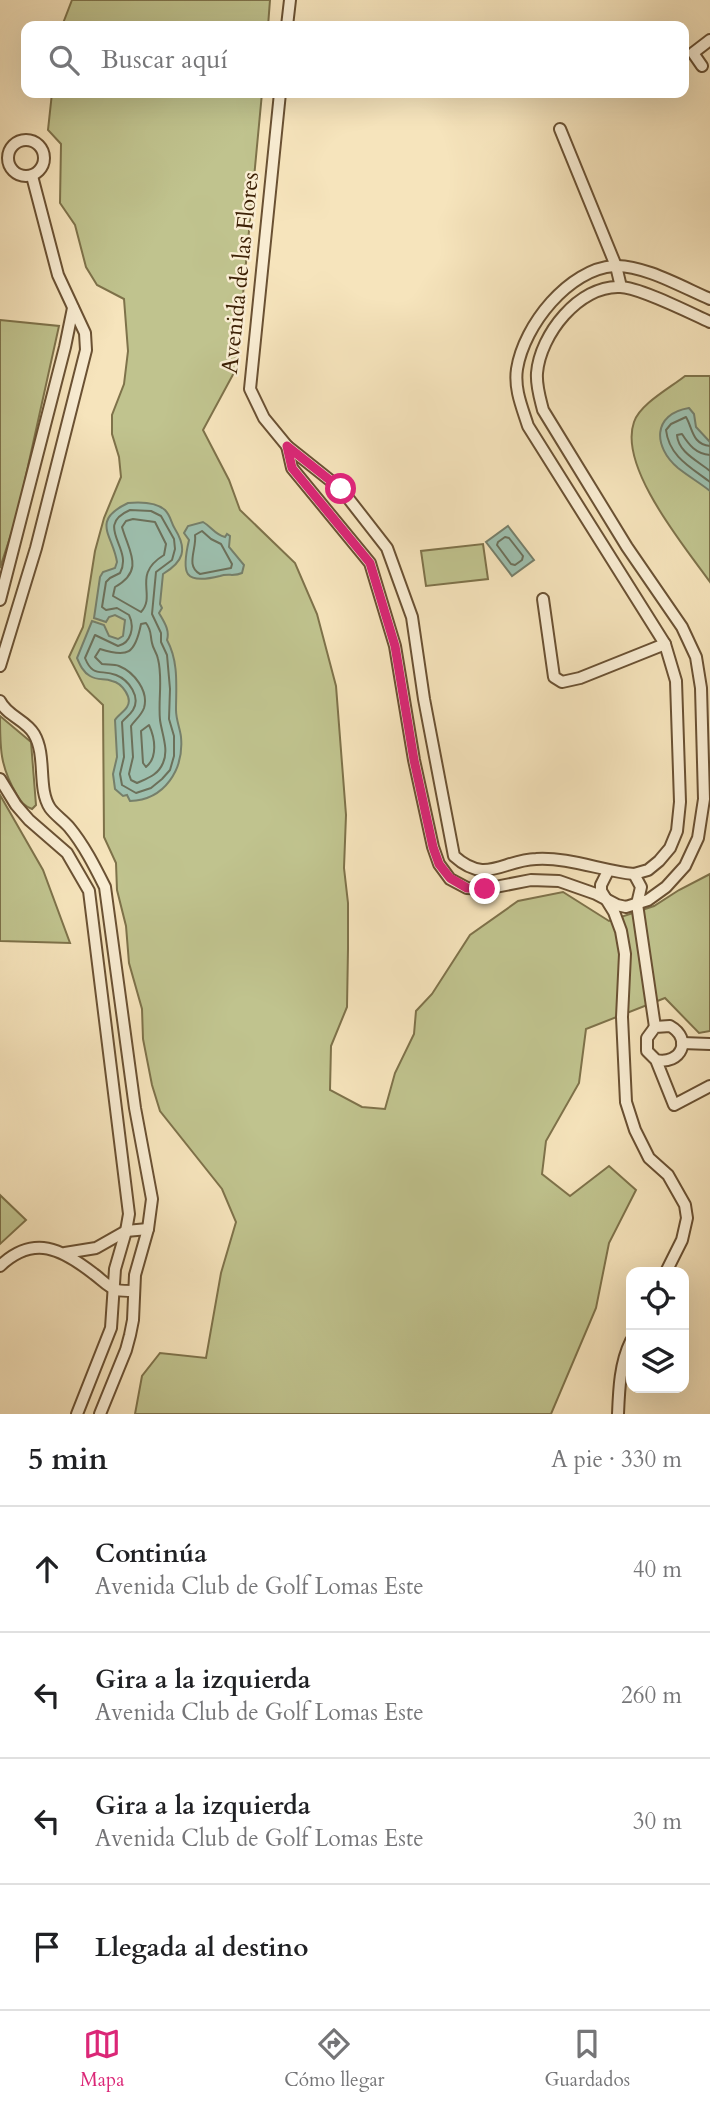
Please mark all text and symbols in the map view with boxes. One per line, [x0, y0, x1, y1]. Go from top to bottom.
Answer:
search box [21, 21, 689, 98]
icon: search [45, 41, 83, 79]
text: Buscar aquí [101, 42, 228, 77]
street label: Avenida de las Flores [214, 171, 266, 375]
route start [325, 473, 356, 504]
route end [469, 873, 500, 904]
map controls [626, 1267, 689, 1393]
button: locate [626, 1267, 689, 1330]
button: layers [626, 1330, 689, 1393]
text: 5 min [28, 1439, 108, 1480]
text: A pie · 330 m [551, 1444, 682, 1475]
text: Continúa [95, 1536, 207, 1571]
icon: ahead [28, 1550, 66, 1588]
text: 40 m [633, 1554, 682, 1585]
text: Avenida Club de Golf Lomas Este [95, 1571, 424, 1602]
text: Gira a la izquierda [95, 1662, 311, 1697]
icon: left [28, 1676, 66, 1714]
text: 260 m [621, 1680, 682, 1711]
text: Avenida Club de Golf Lomas Este [95, 1697, 424, 1728]
text: Gira a la izquierda [95, 1788, 311, 1823]
icon: left [28, 1802, 66, 1840]
text: 30 m [633, 1806, 682, 1837]
text: Avenida Club de Golf Lomas Este [95, 1823, 424, 1854]
icon: arrive [28, 1928, 66, 1966]
text: Llegada al destino [95, 1930, 309, 1965]
tab: Mapa [80, 2025, 124, 2093]
tab: Cómo llegar [284, 2025, 385, 2093]
tab: Guardados [544, 2025, 630, 2093]

